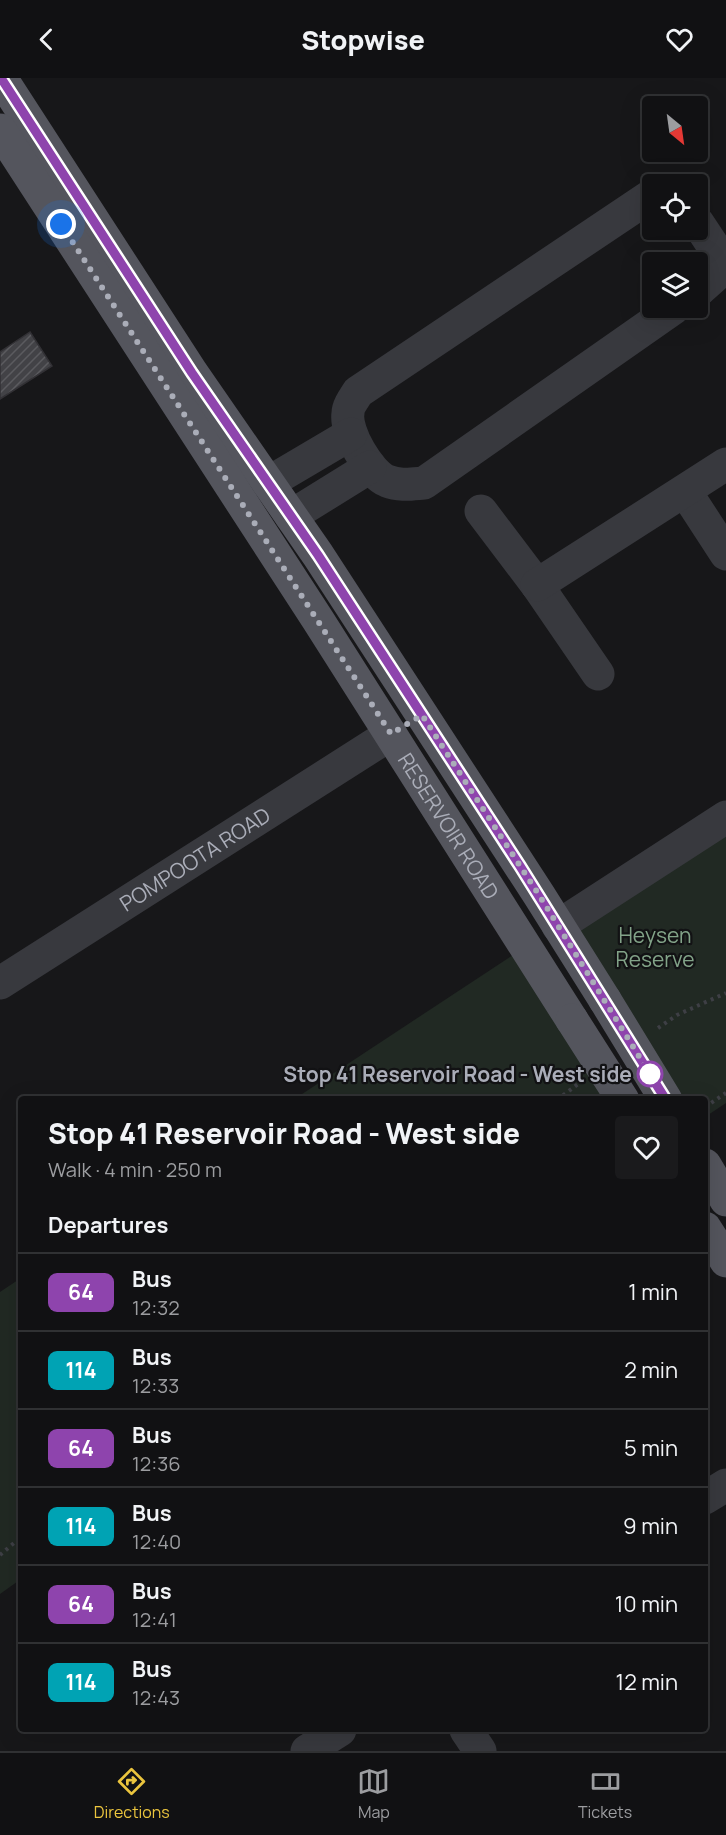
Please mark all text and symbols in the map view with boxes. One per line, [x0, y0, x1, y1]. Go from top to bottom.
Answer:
text: Stopwise [301, 21, 425, 58]
icon: back [30, 23, 63, 56]
icon: heart [663, 23, 696, 56]
north arrow [642, 96, 708, 162]
map controls [642, 96, 708, 318]
button: locate [642, 174, 708, 240]
your location [46, 209, 76, 239]
button: layers [642, 252, 708, 318]
street label: RESERVOIR ROAD [392, 747, 506, 904]
street label: POMPOOTA ROAD [114, 801, 275, 917]
park label: Heysen Reserve [616, 921, 694, 973]
place label: Stop 41 Reservoir Road - West side [283, 1060, 632, 1088]
marker: Stop 41 Reservoir Road - West side [637, 1061, 663, 1087]
text: Stop 41 Reservoir Road - West side [48, 1114, 520, 1152]
button: heart [615, 1116, 678, 1179]
text: Walk · 4 min · 250 m [48, 1156, 222, 1183]
text: Departures [48, 1210, 168, 1240]
text: Bus [132, 1264, 172, 1294]
text: 1 min [628, 1277, 678, 1307]
text: 64 [68, 1278, 94, 1306]
text: 12:32 [132, 1294, 180, 1321]
text: Bus [132, 1342, 172, 1372]
text: 2 min [624, 1355, 678, 1385]
text: 114 [65, 1356, 97, 1384]
text: 12:33 [132, 1372, 179, 1399]
text: Bus [132, 1420, 172, 1450]
text: 5 min [624, 1433, 678, 1463]
text: 64 [68, 1434, 94, 1462]
text: 12:36 [132, 1450, 181, 1477]
text: Bus [132, 1498, 172, 1528]
text: 9 min [623, 1511, 678, 1541]
text: 114 [65, 1512, 97, 1540]
text: 12:40 [132, 1528, 181, 1555]
text: Bus [132, 1576, 172, 1606]
text: 10 min [615, 1589, 678, 1619]
text: 64 [68, 1590, 94, 1618]
text: 12:41 [132, 1606, 177, 1633]
text: Bus [132, 1654, 172, 1684]
text: 12 min [616, 1667, 678, 1697]
text: 114 [65, 1668, 97, 1696]
text: 12:43 [132, 1684, 180, 1711]
tab: Directions [94, 1765, 170, 1823]
tab: Map [357, 1765, 390, 1823]
tab: Tickets [578, 1765, 632, 1823]

